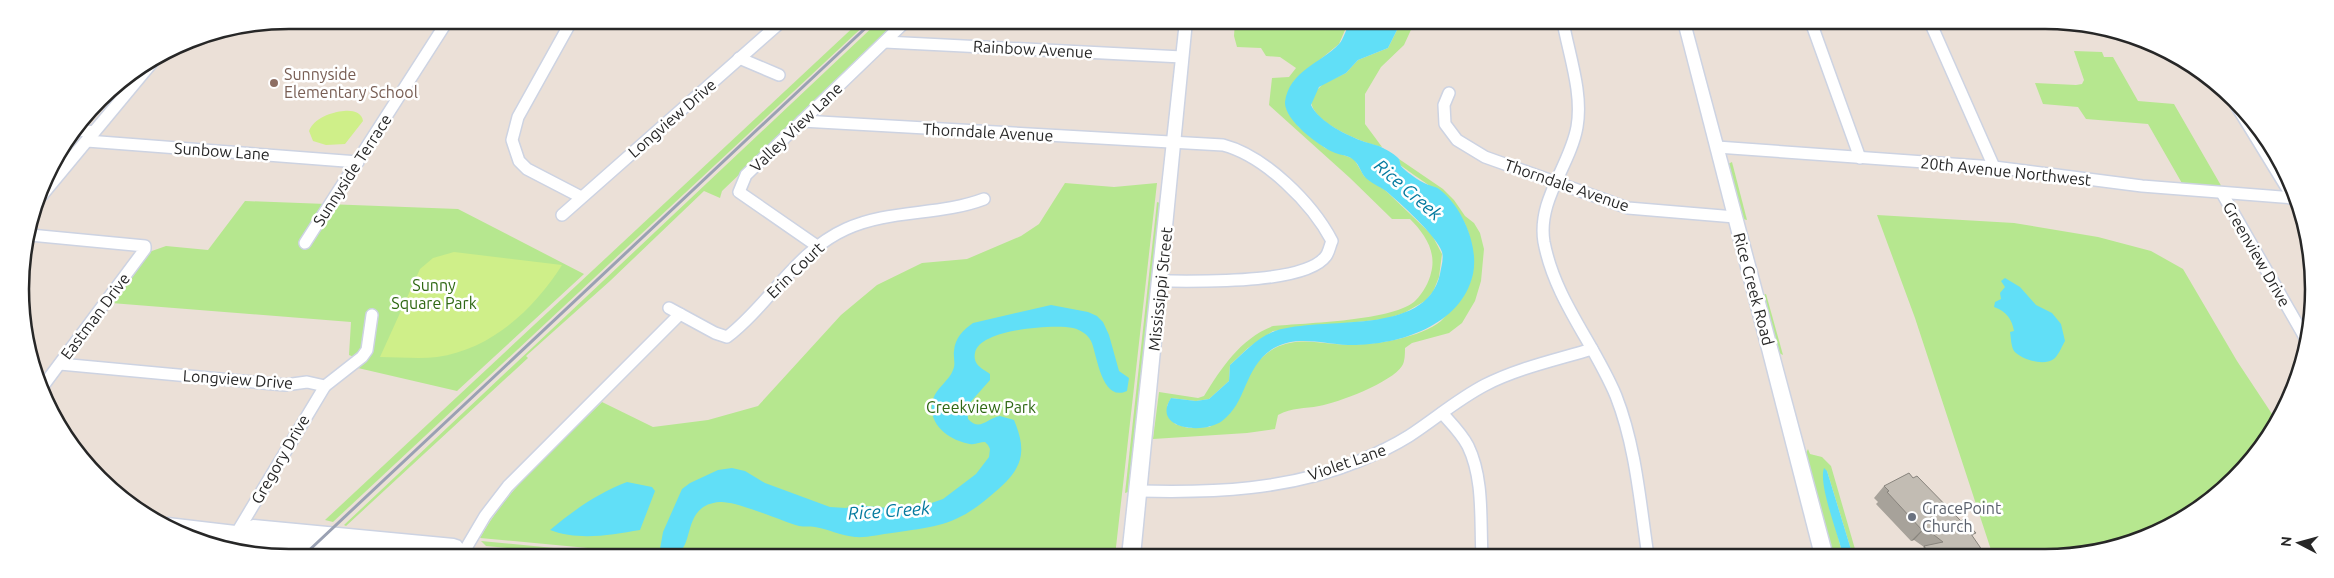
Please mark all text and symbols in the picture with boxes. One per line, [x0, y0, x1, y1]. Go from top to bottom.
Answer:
street label: Rainbow Avenue [973, 37, 1093, 61]
place label: Sunnyside Elementary School [284, 65, 418, 101]
street label: Longview Drive [624, 75, 720, 161]
marker: Sunnyside Elementary School [268, 77, 280, 89]
street label: Valley View Lane [746, 79, 846, 175]
street label: Sunnyside Terrace [309, 111, 395, 229]
street label: Thorndale Avenue [922, 120, 1054, 144]
street label: Sunbow Lane [174, 139, 270, 163]
street label: 20th Avenue Northwest [1920, 153, 2093, 189]
water label: Rice Creek [1371, 155, 1447, 224]
street label: Thorndale Avenue [1502, 155, 1632, 215]
street label: Greenview Drive [2220, 198, 2294, 310]
street label: Mississippi Street [1145, 226, 1176, 352]
street label: Rice Creek Road [1730, 231, 1778, 347]
street label: Erin Court [763, 238, 828, 302]
street label: Eastman Drive [57, 269, 133, 363]
park label: Sunny Square Park [391, 276, 477, 312]
street label: Longview Drive [182, 366, 294, 392]
park label: Creekview Park [926, 398, 1036, 416]
street label: Gregory Drive [247, 411, 313, 507]
street label: Violet Lane [1306, 440, 1388, 484]
water label: Rice Creek [847, 497, 931, 523]
place label: GracePoint Church [1922, 499, 2002, 535]
marker: GracePoint Church [1906, 511, 1918, 523]
north arrow [2274, 518, 2324, 568]
text: N [2278, 536, 2295, 548]

